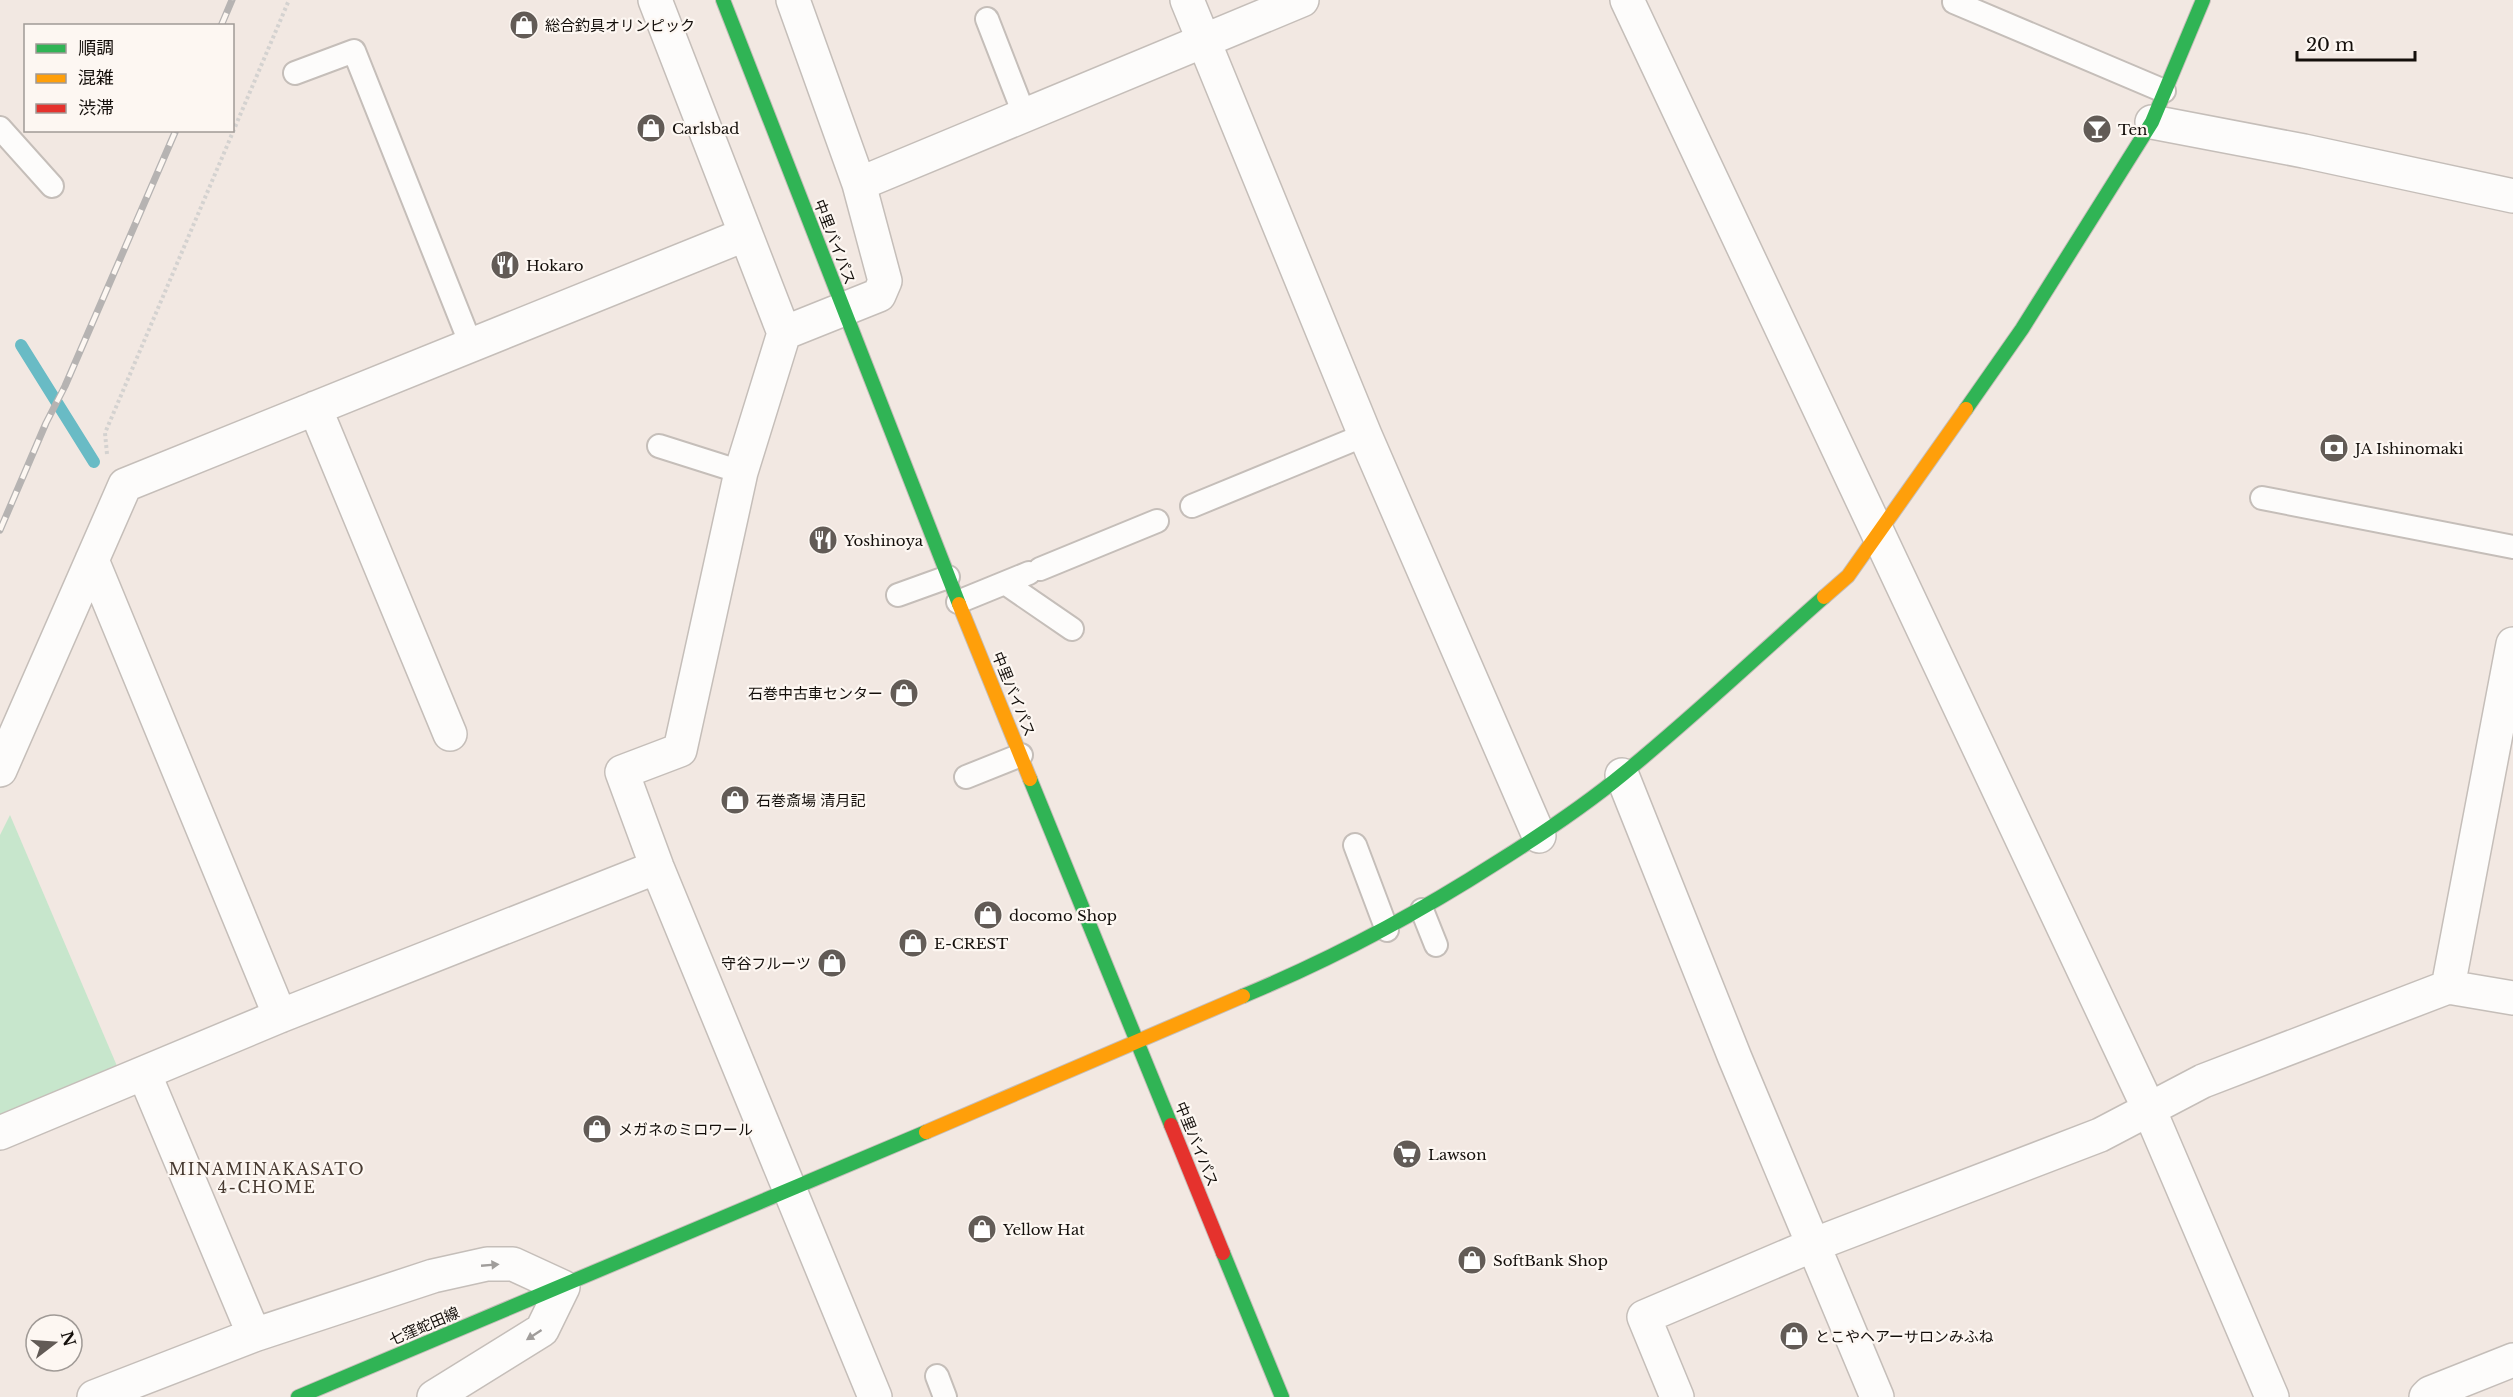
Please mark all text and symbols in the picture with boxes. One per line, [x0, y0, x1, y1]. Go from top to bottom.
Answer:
shop icon: 総合釣具オリンピック [508, 9, 540, 41]
place label: 総合釣具オリンピック [545, 16, 695, 35]
legend [24, 24, 234, 132]
scale bar [2297, 24, 2416, 62]
text: 20 m [2306, 34, 2354, 56]
text: 順調 [78, 37, 114, 59]
text: 混雑 [78, 67, 114, 89]
text: 渋滞 [78, 97, 114, 119]
shop icon: Carlsbad [635, 112, 667, 144]
bar icon: Ten [2081, 113, 2113, 145]
place label: Carlsbad [672, 119, 739, 138]
place label: Ten [2118, 120, 2147, 139]
street label: 中里バイパス [810, 197, 860, 287]
restaurant icon: Hokaro [489, 249, 521, 281]
place label: Hokaro [526, 256, 584, 275]
bank icon: JA Ishinomaki [2318, 432, 2350, 464]
place label: JA Ishinomaki [2353, 439, 2463, 458]
restaurant icon: Yoshinoya [807, 524, 839, 556]
place label: Yoshinoya [843, 531, 924, 550]
street label: 中里バイパス [988, 649, 1040, 739]
shop icon: 石巻中古車センター [888, 677, 920, 709]
place label: 石巻中古車センター [748, 684, 883, 703]
shop icon: 石巻斎場 清月記 [719, 784, 751, 816]
place label: 石巻斎場 清月記 [756, 791, 865, 810]
shop icon: docomo Shop [972, 899, 1004, 931]
place label: docomo Shop [1009, 906, 1117, 925]
shop icon: E-CREST [897, 927, 929, 959]
place label: E-CREST [934, 934, 1008, 953]
shop icon: 守谷フルーツ [816, 947, 848, 979]
place label: 守谷フルーツ [721, 954, 811, 973]
street label: 中里バイパス [1171, 1099, 1223, 1189]
shop icon: メガネのミロワール [581, 1113, 613, 1145]
place label: メガネのミロワール [618, 1120, 753, 1139]
supermarket icon: Lawson [1391, 1138, 1423, 1170]
place label: Lawson [1428, 1145, 1487, 1164]
district label: MINAMINAKASATO 4-CHOME [169, 1159, 365, 1197]
shop icon: Yellow Hat [966, 1213, 998, 1245]
place label: Yellow Hat [1002, 1220, 1085, 1239]
shop icon: SoftBank Shop [1456, 1244, 1488, 1276]
place label: SoftBank Shop [1493, 1251, 1608, 1270]
one-way arrow [481, 1260, 500, 1270]
street label: 七窪蛇田線 [386, 1303, 462, 1349]
north arrow [24, 1313, 84, 1373]
shop icon: とこやヘアーサロンみふね [1778, 1320, 1810, 1352]
place label: とこやヘアーサロンみふね [1815, 1327, 1994, 1346]
text: N [57, 1328, 80, 1349]
one-way arrow [525, 1330, 542, 1341]

